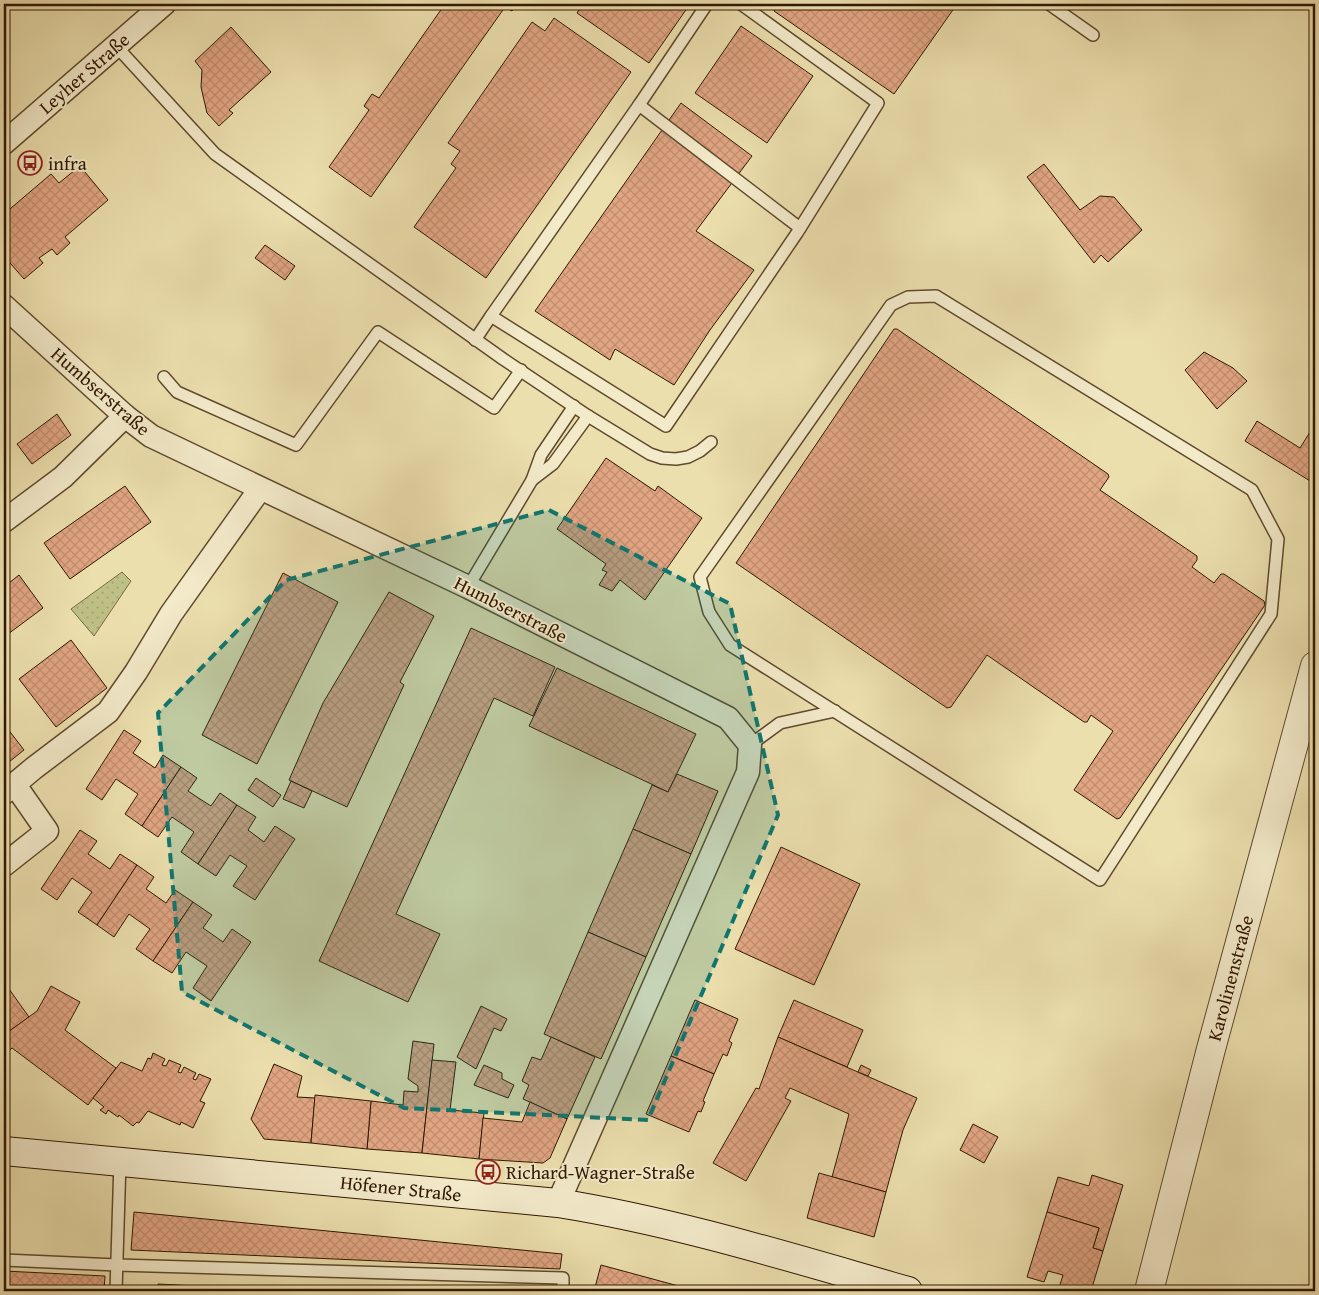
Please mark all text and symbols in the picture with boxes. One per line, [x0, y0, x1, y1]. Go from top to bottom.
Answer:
street label: Leyher Straße [33, 26, 135, 120]
place label: infra [48, 149, 87, 177]
bus stop icon: infra [17, 150, 43, 176]
street label: Humbserstraße [45, 340, 157, 442]
street label: Humbserstraße [450, 568, 572, 650]
street label: Karolinenstraße [1200, 912, 1260, 1044]
place label: Richard-Wagner-Straße [506, 1158, 695, 1186]
bus stop icon: Richard-Wagner-Straße [475, 1159, 501, 1185]
street label: Höfener Straße [339, 1168, 463, 1208]

